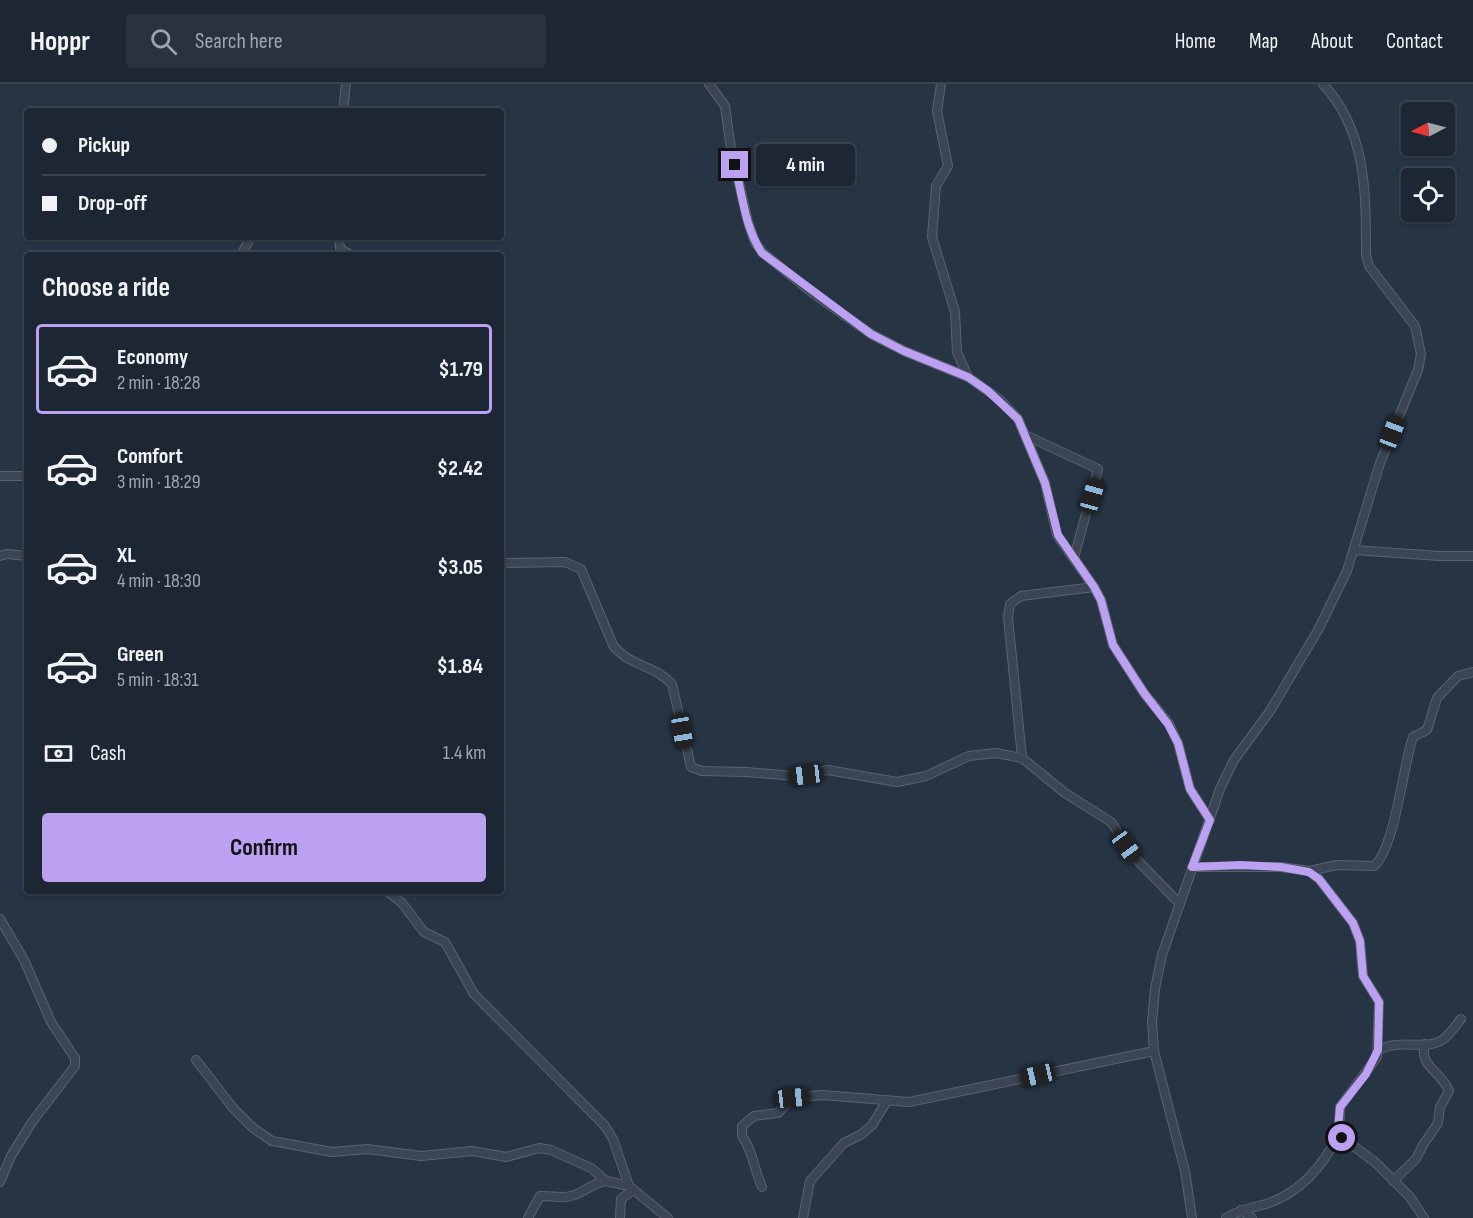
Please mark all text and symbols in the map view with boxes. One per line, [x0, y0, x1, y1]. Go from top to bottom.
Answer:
search box [126, 14, 546, 68]
text: Hoppr [30, 25, 90, 58]
icon: search [147, 25, 180, 58]
text: Search here [195, 28, 282, 55]
text: Home [1175, 29, 1216, 54]
text: Map [1249, 29, 1278, 54]
text: About [1311, 29, 1353, 54]
text: Contact [1386, 29, 1443, 54]
north arrow [1401, 102, 1455, 156]
map controls [1401, 102, 1455, 222]
text: Pickup [78, 132, 130, 159]
callout: 4 min [756, 144, 855, 186]
route end [721, 151, 748, 178]
text: 4 min [786, 153, 825, 177]
button: locate [1401, 168, 1455, 222]
text: Drop-off [78, 190, 147, 217]
text: Choose a ride [42, 272, 170, 304]
icon: car [45, 342, 99, 396]
text: Economy [117, 344, 188, 371]
text: $1.79 [438, 356, 483, 383]
text: 2 min · 18:28 [117, 371, 200, 395]
car [1377, 413, 1407, 453]
icon: car [45, 441, 99, 495]
text: Comfort [117, 443, 183, 470]
text: $2.42 [437, 455, 483, 482]
text: 3 min · 18:29 [117, 470, 201, 494]
car [1078, 476, 1106, 516]
icon: car [45, 540, 99, 594]
text: XL [117, 542, 136, 569]
text: $3.05 [437, 554, 483, 581]
text: 4 min · 18:30 [117, 569, 201, 593]
icon: car [45, 639, 99, 693]
text: Green [117, 641, 164, 668]
text: $1.84 [437, 653, 483, 680]
text: 5 min · 18:31 [117, 668, 199, 692]
car [670, 712, 694, 750]
icon: cash [42, 737, 75, 770]
text: Cash [90, 740, 126, 767]
text: 1.4 km [443, 741, 486, 765]
car [787, 764, 825, 786]
button: Confirm [42, 813, 486, 882]
car [1108, 826, 1144, 866]
car [1018, 1062, 1058, 1088]
car [773, 1087, 811, 1109]
route start [1328, 1124, 1355, 1151]

